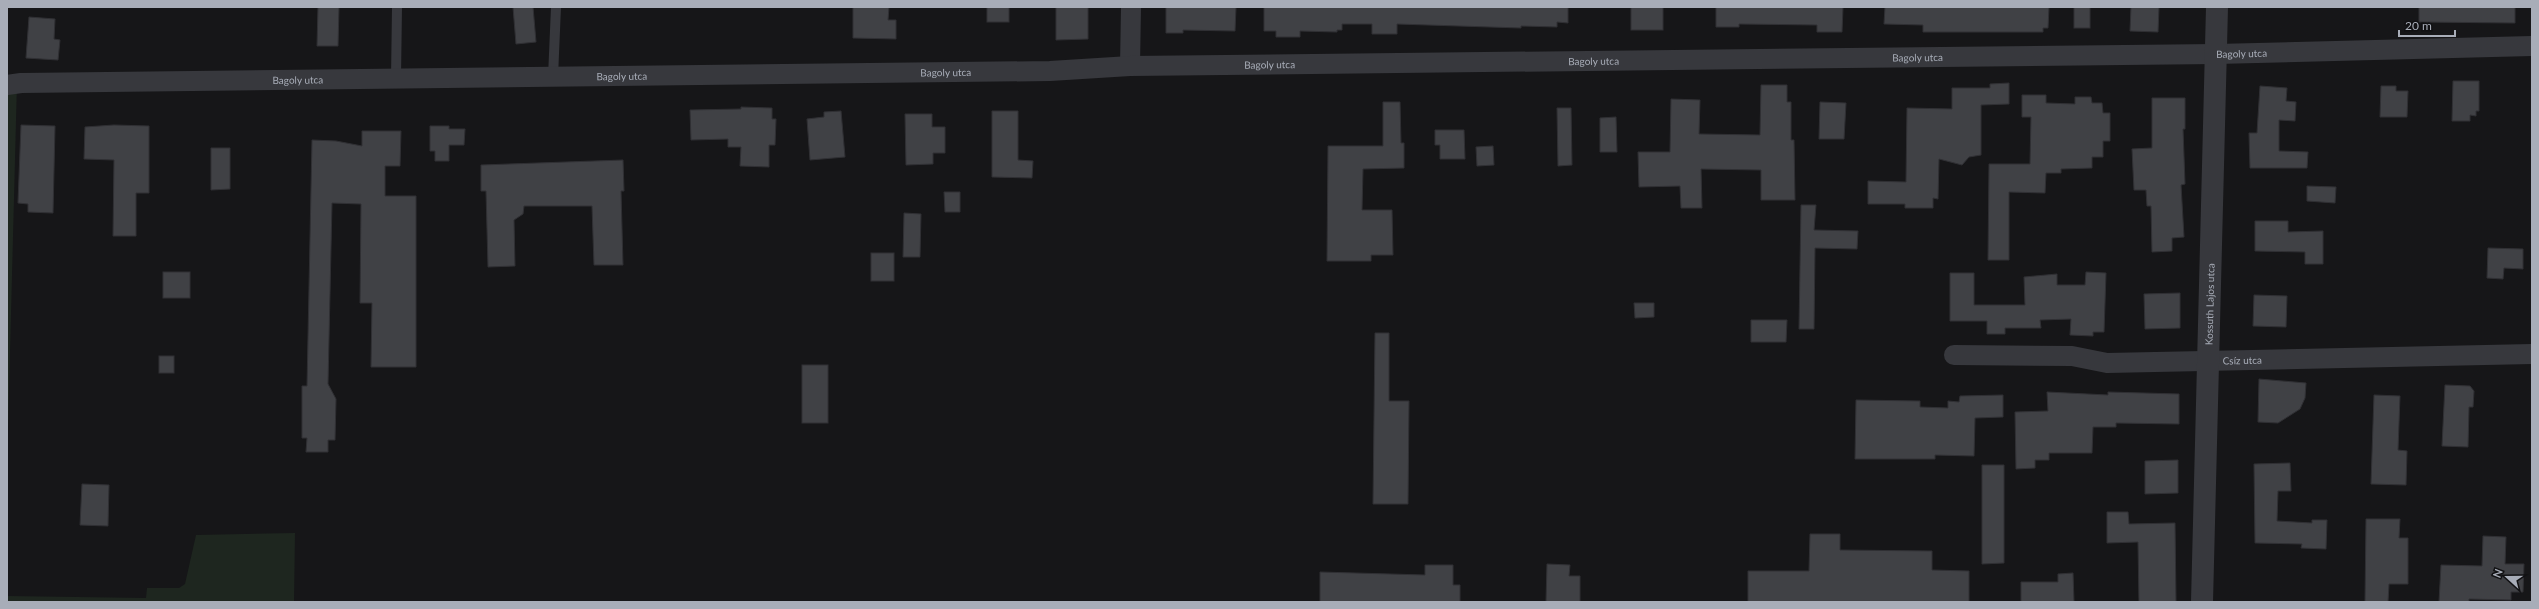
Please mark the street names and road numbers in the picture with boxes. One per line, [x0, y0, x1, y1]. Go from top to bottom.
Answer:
street label: Bagoly utca [2216, 47, 2267, 60]
street label: Bagoly utca [1892, 51, 1943, 64]
street label: Bagoly utca [1568, 55, 1619, 67]
street label: Bagoly utca [1244, 58, 1295, 71]
street label: Bagoly utca [920, 66, 971, 79]
street label: Bagoly utca [596, 70, 647, 82]
street label: Bagoly utca [272, 73, 323, 86]
street label: Kossuth Lajos utca [2202, 263, 2217, 345]
street label: Csíz utca [2222, 354, 2262, 367]

